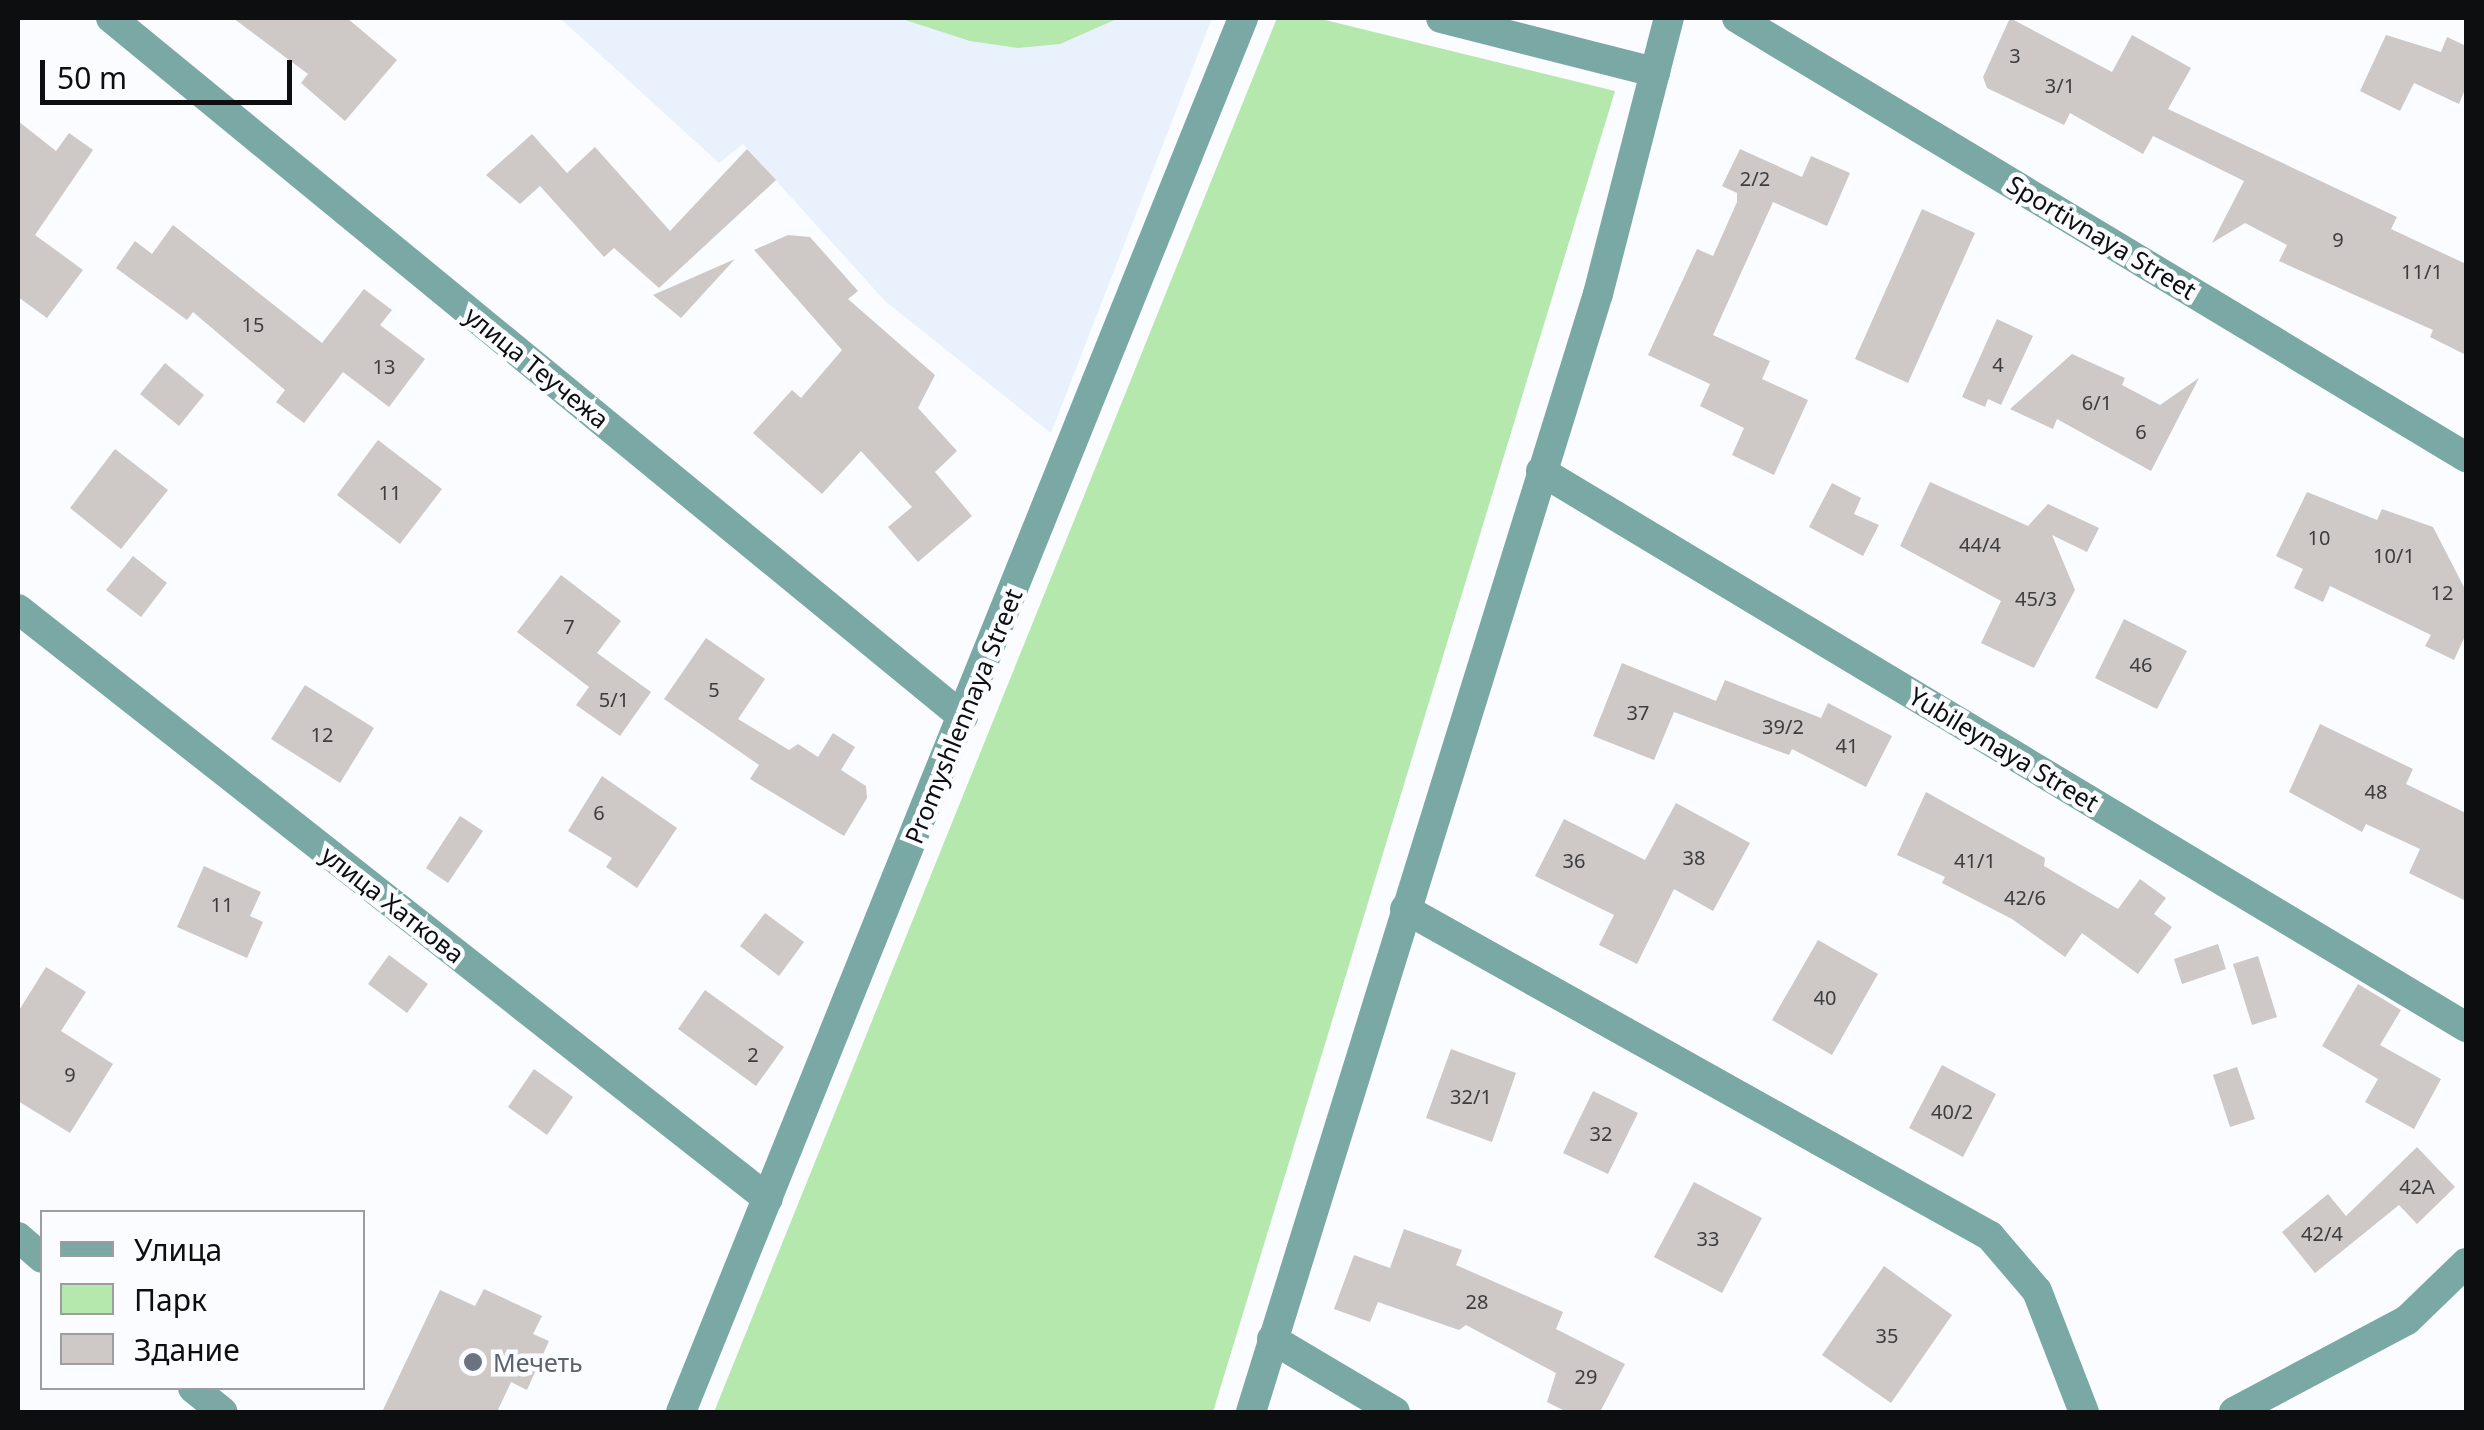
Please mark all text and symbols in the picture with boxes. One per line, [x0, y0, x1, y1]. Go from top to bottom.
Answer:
scale bar [45, 40, 298, 102]
house number: 3 [2009, 43, 2021, 67]
text: 50 m [57, 57, 127, 98]
house number: 3/1 [2045, 73, 2075, 97]
house number: 2/2 [1740, 166, 1770, 190]
street label: Sportivnaya Street [2002, 169, 2202, 305]
house number: 9 [2332, 227, 2344, 251]
house number: 11/1 [2401, 259, 2443, 283]
street label: улица Теучежа [459, 300, 615, 434]
house number: 15 [242, 312, 264, 336]
house number: 4 [1992, 352, 2004, 376]
house number: 13 [373, 354, 395, 378]
house number: 6/1 [2082, 390, 2112, 414]
house number: 6 [2135, 419, 2147, 443]
house number: 11 [379, 480, 401, 504]
house number: 10 [2308, 525, 2330, 549]
house number: 44/4 [1959, 532, 2001, 556]
house number: 10/1 [2373, 543, 2415, 567]
house number: 12 [2431, 580, 2453, 604]
street label: Promyshlennaya Street [898, 584, 1028, 848]
house number: 45/3 [2015, 586, 2057, 610]
house number: 7 [563, 614, 575, 638]
house number: 46 [2130, 652, 2152, 676]
house number: 5 [708, 677, 720, 701]
street label: Yubileynaya Street [1904, 681, 2104, 817]
house number: 5/1 [599, 687, 629, 711]
house number: 37 [1627, 700, 1649, 724]
house number: 39/2 [1762, 714, 1804, 738]
house number: 12 [311, 722, 333, 746]
house number: 41 [1836, 733, 1858, 757]
house number: 48 [2365, 779, 2387, 803]
house number: 6 [593, 800, 605, 824]
street label: улица Хаткова [316, 839, 470, 969]
house number: 38 [1683, 845, 1705, 869]
house number: 36 [1563, 848, 1585, 872]
house number: 41/1 [1954, 848, 1996, 872]
house number: 42/6 [2004, 885, 2046, 909]
house number: 11 [211, 892, 233, 916]
house number: 40 [1814, 985, 1836, 1009]
house number: 2 [747, 1042, 759, 1066]
house number: 9 [64, 1062, 76, 1086]
house number: 32/1 [1450, 1084, 1492, 1108]
house number: 40/2 [1931, 1099, 1973, 1123]
house number: 32 [1590, 1121, 1612, 1145]
house number: 42А [2399, 1174, 2435, 1198]
legend [40, 1210, 365, 1390]
house number: 42/4 [2301, 1221, 2343, 1245]
house number: 33 [1697, 1226, 1719, 1250]
text: Улица [134, 1229, 222, 1270]
text: Парк [134, 1279, 207, 1320]
house number: 28 [1466, 1289, 1488, 1313]
house number: 35 [1876, 1323, 1898, 1347]
text: Здание [134, 1329, 240, 1370]
place label: Мечеть [493, 1347, 583, 1377]
marker: Мечеть [462, 1351, 484, 1373]
house number: 29 [1575, 1364, 1597, 1388]

